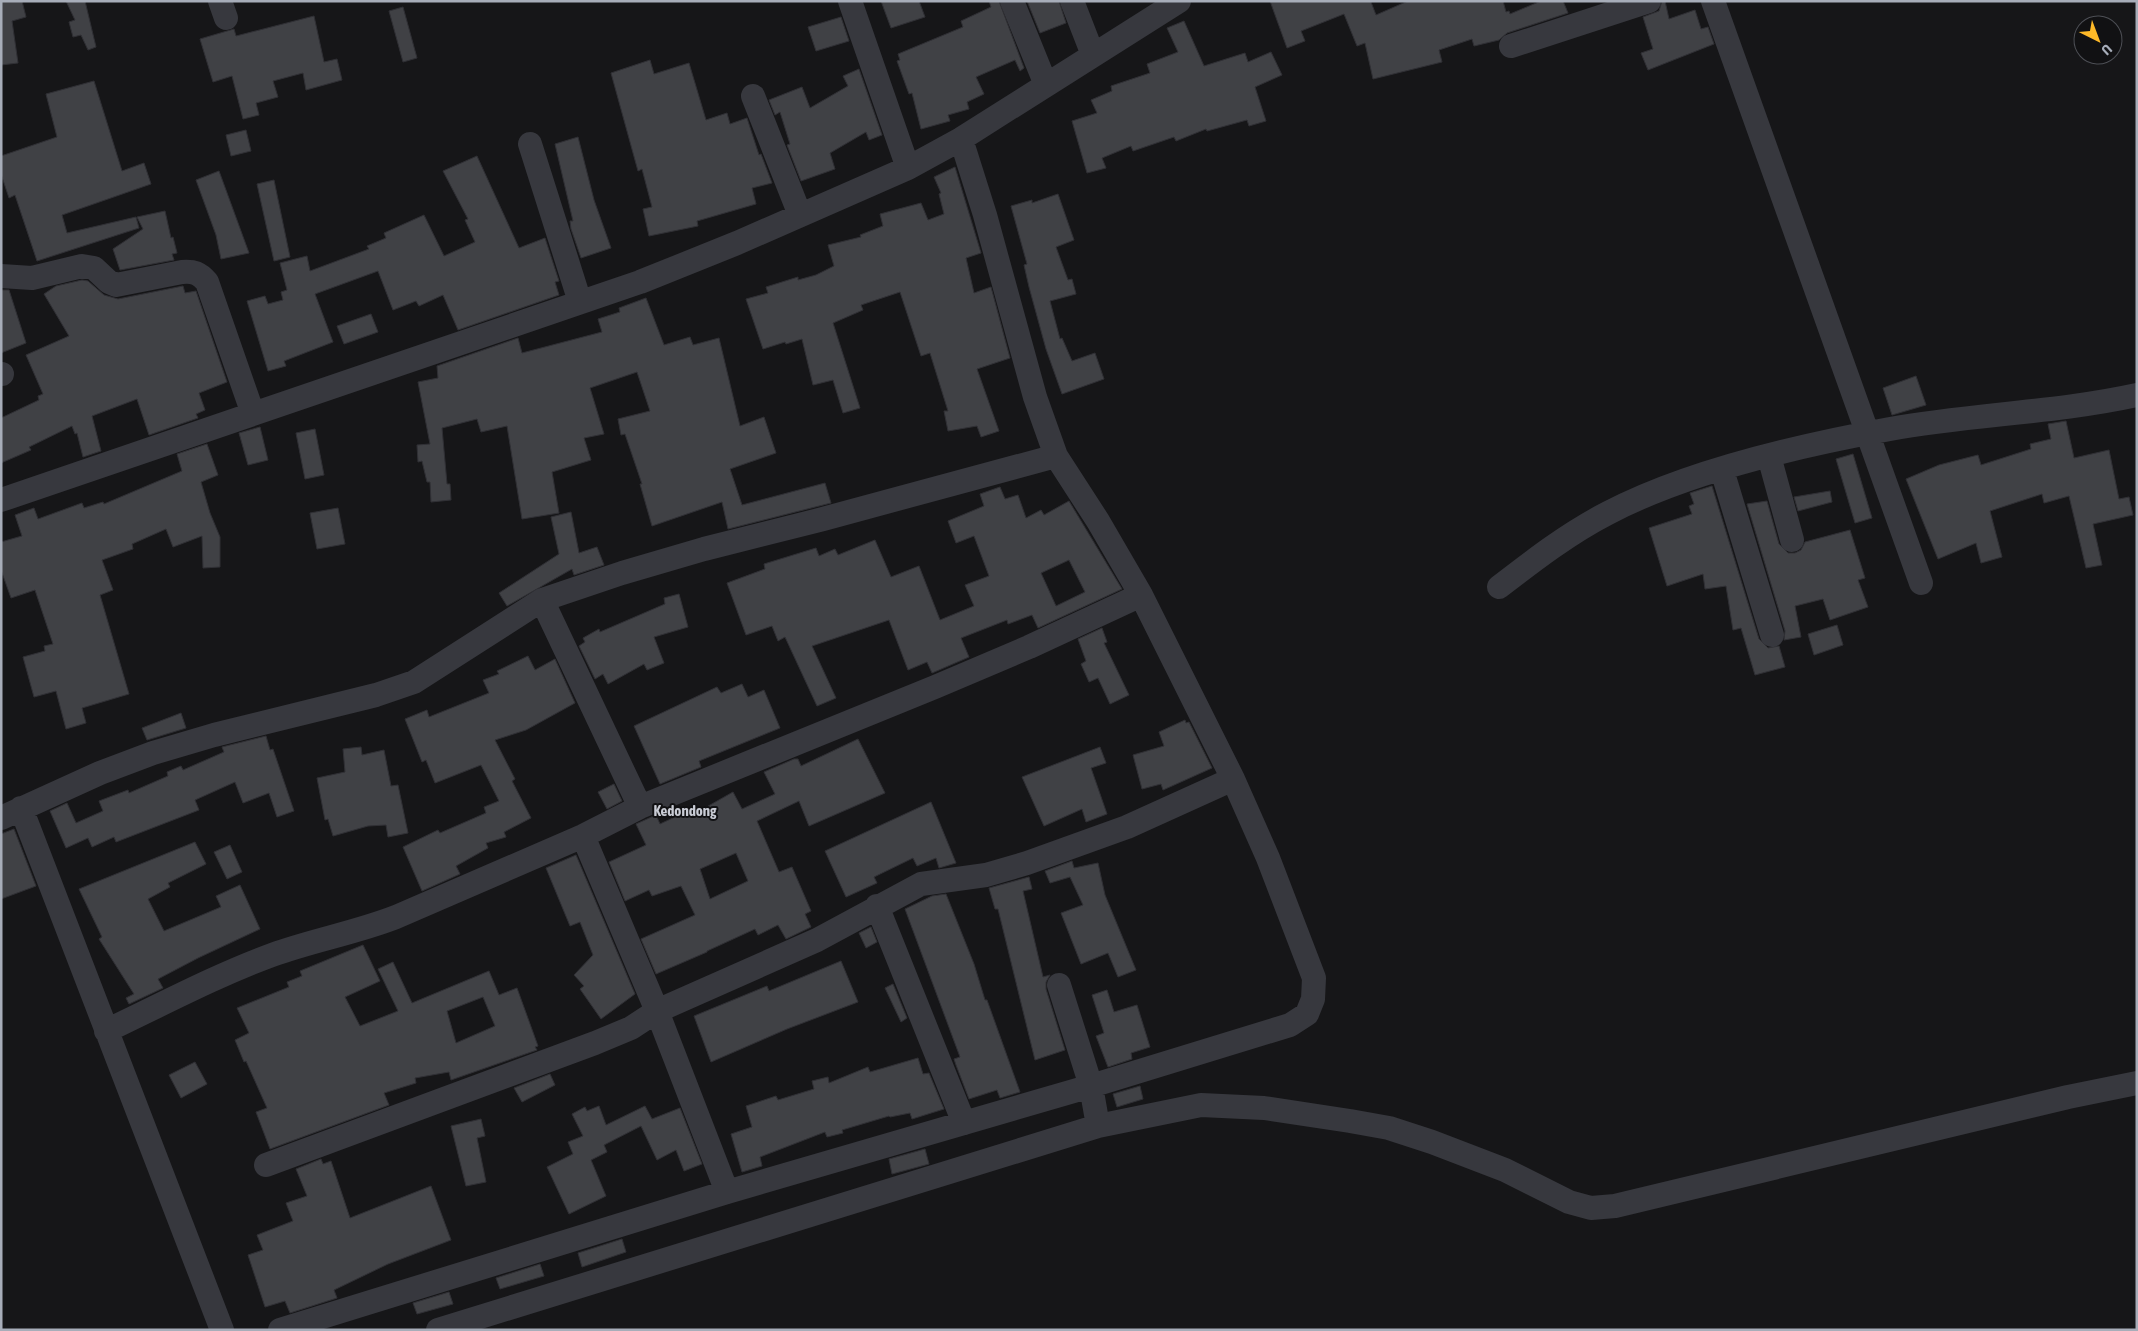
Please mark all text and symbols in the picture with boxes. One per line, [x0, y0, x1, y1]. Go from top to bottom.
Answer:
north arrow [2073, 15, 2123, 65]
text: U [2098, 41, 2115, 58]
district label: Kedondong [653, 802, 717, 819]

